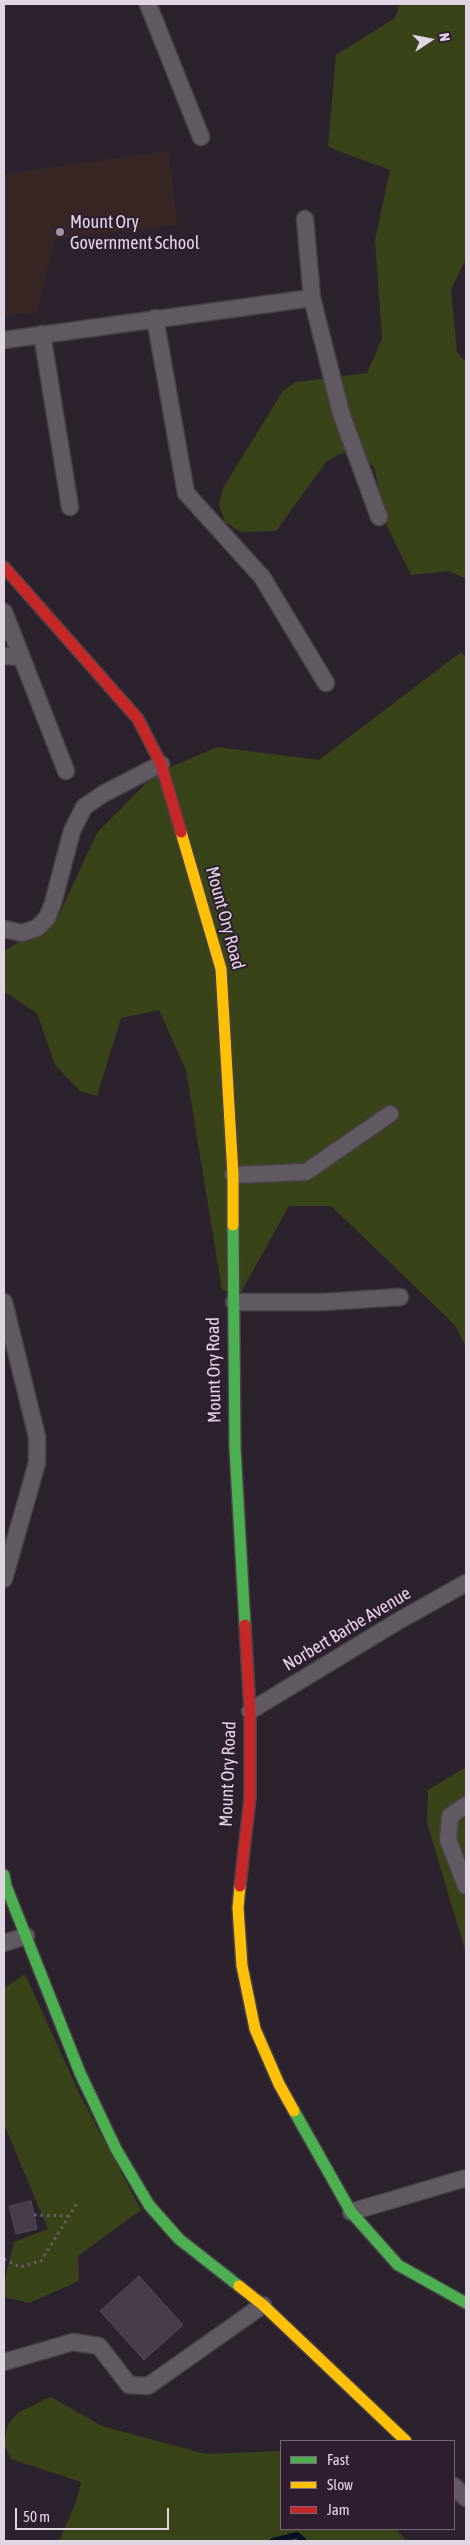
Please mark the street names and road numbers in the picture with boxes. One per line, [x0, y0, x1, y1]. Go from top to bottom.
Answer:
street label: Mount Ory Road [201, 864, 249, 972]
street label: Mount Ory Road [202, 1317, 226, 1423]
street label: Norbert Barbe Avenue [279, 1582, 415, 1676]
street label: Mount Ory Road [215, 1721, 241, 1827]

